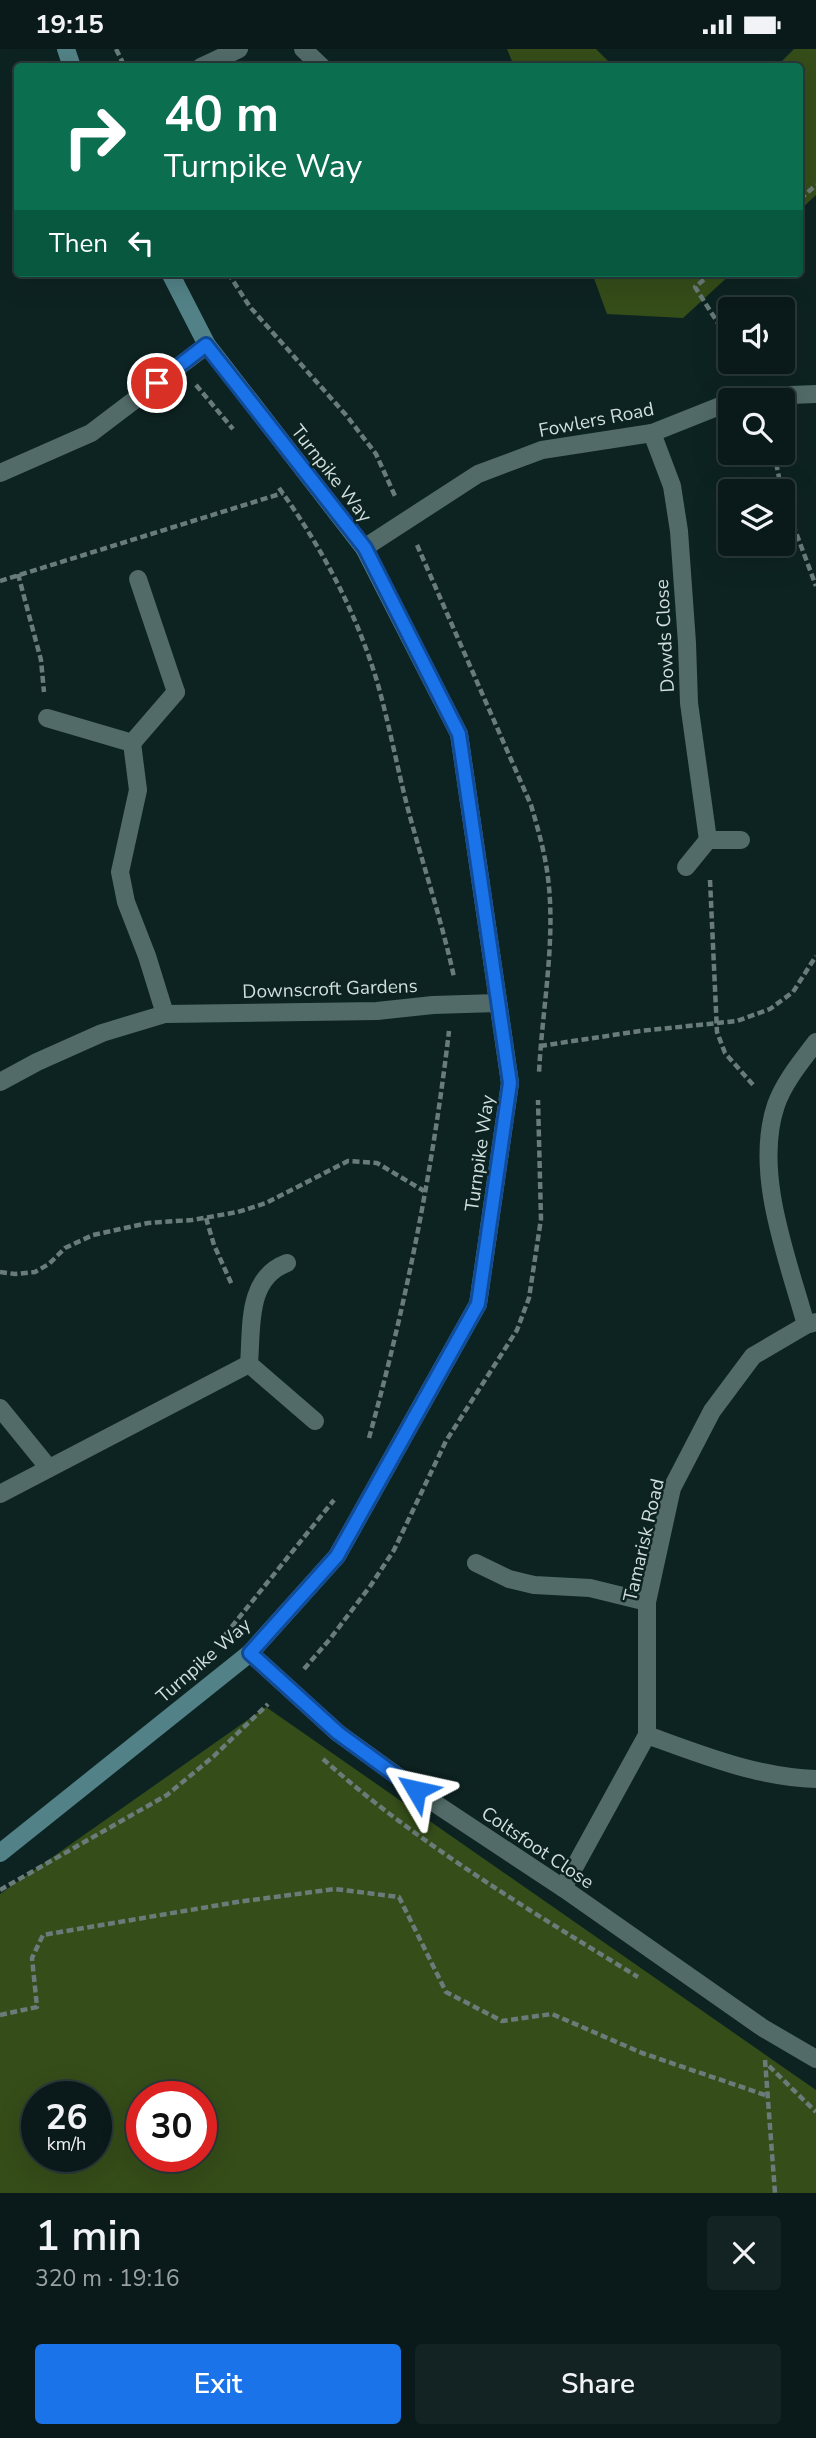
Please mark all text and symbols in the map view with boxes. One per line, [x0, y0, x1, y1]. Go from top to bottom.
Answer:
text: 19:15 [35, 7, 104, 42]
text: 40 m [164, 81, 279, 148]
icon: right [49, 91, 140, 182]
text: Turnpike Way [164, 145, 362, 188]
icon: left [122, 224, 160, 262]
text: Then [49, 226, 108, 261]
map controls [718, 297, 795, 556]
button: sound [718, 297, 795, 374]
pin [127, 353, 187, 413]
icon: arrive [138, 364, 176, 402]
button: search [718, 388, 795, 465]
street label: Fowlers Road [536, 396, 656, 444]
street label: Turnpike Way [285, 419, 378, 528]
button: layers [718, 479, 795, 556]
street label: Dowds Close [649, 579, 681, 693]
street label: Downscroft Gardens [242, 973, 418, 1005]
street label: Turnpike Way [459, 1093, 501, 1213]
street label: Tamarisk Road [617, 1476, 671, 1604]
street label: Turnpike Way [151, 1612, 257, 1709]
position arrow [379, 1753, 453, 1827]
street label: Coltsfoot Close [476, 1801, 599, 1895]
speed limit sign: 30 [126, 2081, 217, 2172]
text: 26 [45, 2094, 88, 2141]
text: km/h [47, 2132, 86, 2156]
text: 1 min [35, 2208, 142, 2265]
button: close [707, 2216, 781, 2290]
text: 320 m · 19:16 [35, 2263, 180, 2294]
button: Exit [35, 2344, 401, 2424]
button: Share [415, 2344, 781, 2424]

